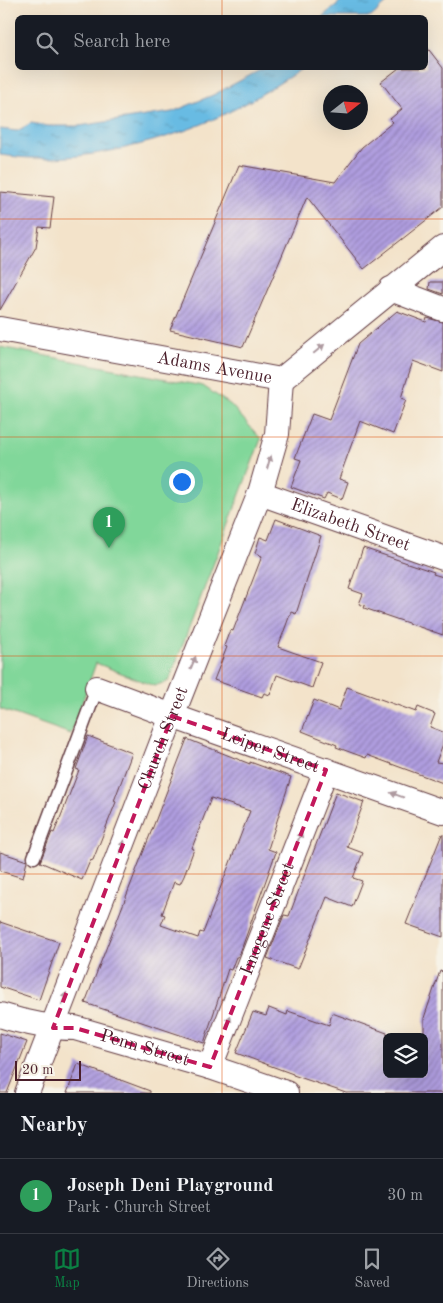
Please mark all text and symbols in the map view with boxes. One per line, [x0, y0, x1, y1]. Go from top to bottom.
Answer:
search box [15, 15, 428, 70]
icon: search [33, 29, 61, 57]
text: Search here [73, 33, 170, 52]
north arrow [323, 85, 368, 130]
one-way arrow [312, 343, 325, 354]
street label: Adams Avenue [156, 349, 273, 387]
one-way arrow [265, 454, 273, 469]
your location [169, 469, 195, 495]
street label: Elizabeth Street [288, 496, 413, 555]
pin: 1 [93, 507, 125, 548]
one-way arrow [189, 656, 197, 670]
street label: Church Street [135, 684, 192, 793]
street label: Leiper Street [218, 725, 322, 776]
one-way arrow [389, 791, 404, 799]
one-way arrow [296, 831, 304, 845]
one-way arrow [118, 839, 126, 854]
street label: Imogene Street [238, 860, 298, 978]
one-way arrow [60, 991, 68, 1006]
one-way arrow [224, 1014, 232, 1029]
street label: Penn Street [98, 1027, 191, 1070]
map controls [383, 1033, 428, 1078]
button: layers [383, 1033, 428, 1078]
scale bar [15, 1058, 81, 1081]
text: 20 m [22, 1063, 53, 1077]
text: Nearby [20, 1115, 88, 1136]
text: Joseph Deni Playground [67, 1177, 274, 1196]
text: 1 [31, 1188, 41, 1204]
text: 30 m [387, 1188, 423, 1204]
text: Park · Church Street [67, 1200, 211, 1216]
tab: Map [53, 1245, 81, 1292]
tab: Directions [187, 1245, 249, 1292]
tab: Saved [354, 1245, 390, 1292]

